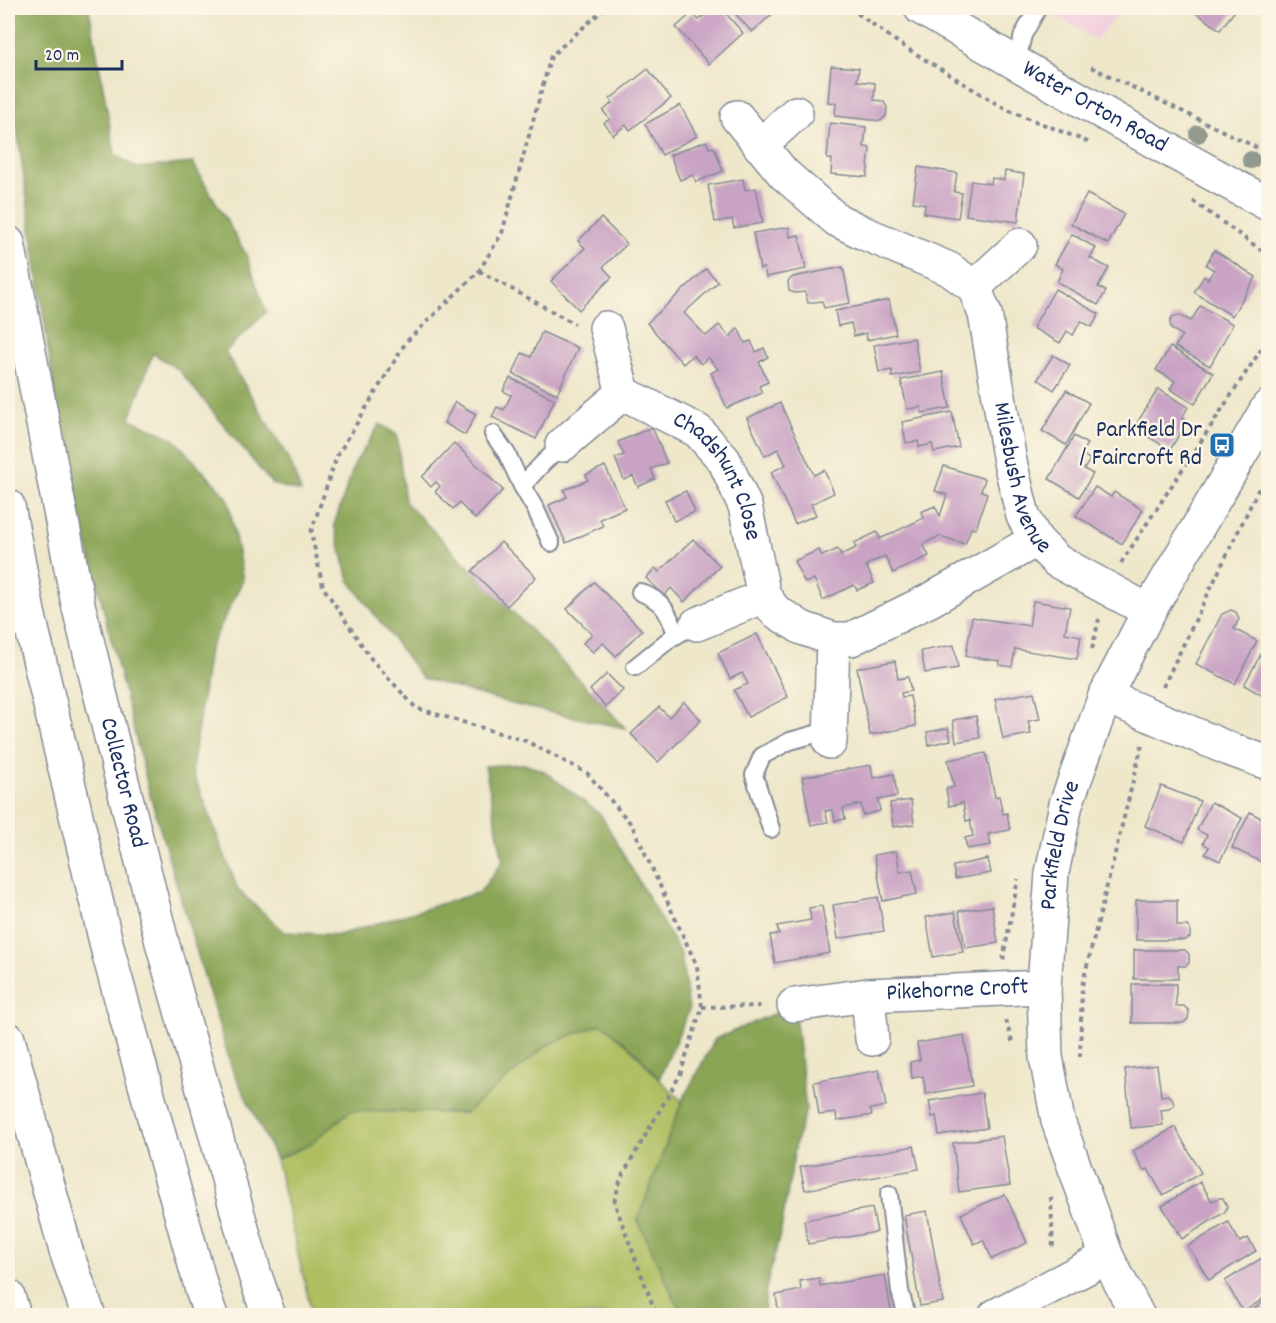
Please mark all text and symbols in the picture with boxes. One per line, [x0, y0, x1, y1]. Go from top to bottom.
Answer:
scale bar [36, 33, 122, 71]
text: 20 m [45, 44, 79, 69]
street label: Water Orton Road [1015, 53, 1173, 163]
street label: Milesbush Avenue [983, 400, 1058, 562]
street label: Chadshunt Close [666, 404, 769, 544]
place label: Parkfield Dr / Faircroft Rd [1079, 414, 1202, 476]
bus stop icon: Parkfield Dr / Faircroft Rd [1207, 430, 1237, 460]
street label: Collector Road [90, 714, 155, 852]
street label: Parkfield Drive [1032, 776, 1090, 911]
street label: Pikehorne Croft [885, 971, 1029, 1011]

